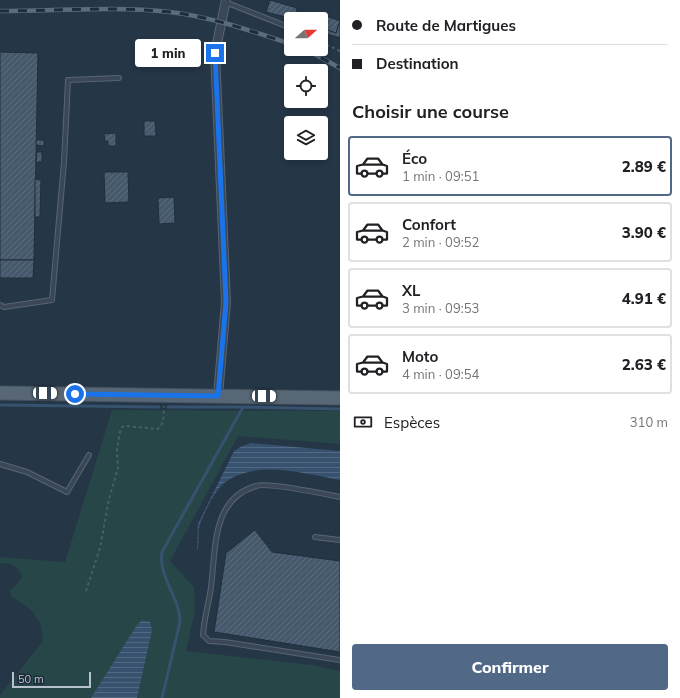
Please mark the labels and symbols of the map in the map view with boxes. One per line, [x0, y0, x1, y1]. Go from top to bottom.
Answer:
north arrow [284, 12, 328, 56]
callout: 1 min [135, 39, 201, 67]
route end [206, 44, 224, 62]
route start [66, 385, 84, 403]
car [33, 387, 57, 399]
car [252, 390, 276, 402]
scale bar [12, 670, 91, 689]

